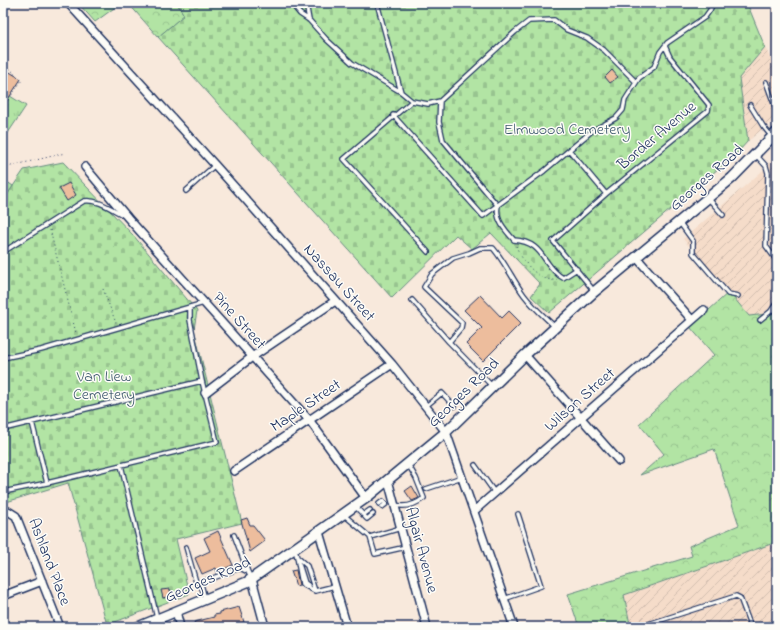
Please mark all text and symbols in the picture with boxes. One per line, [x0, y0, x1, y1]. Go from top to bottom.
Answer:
street label: Border Avenue [611, 95, 703, 177]
park label: Elmwood Cemetery [504, 118, 630, 142]
street label: Georges Road [664, 139, 750, 217]
street label: Nassau Street [297, 239, 381, 328]
street label: Pine Street [206, 287, 272, 356]
street label: Georges Road [423, 352, 505, 434]
street label: Wilson Street [539, 362, 621, 438]
park label: Van Liew Cemetery [73, 365, 135, 407]
street label: Maple Street [266, 373, 347, 439]
street label: Algair Avenue [398, 504, 444, 596]
street label: Ashland Place [21, 515, 77, 610]
street label: Georges Road [161, 550, 255, 610]

